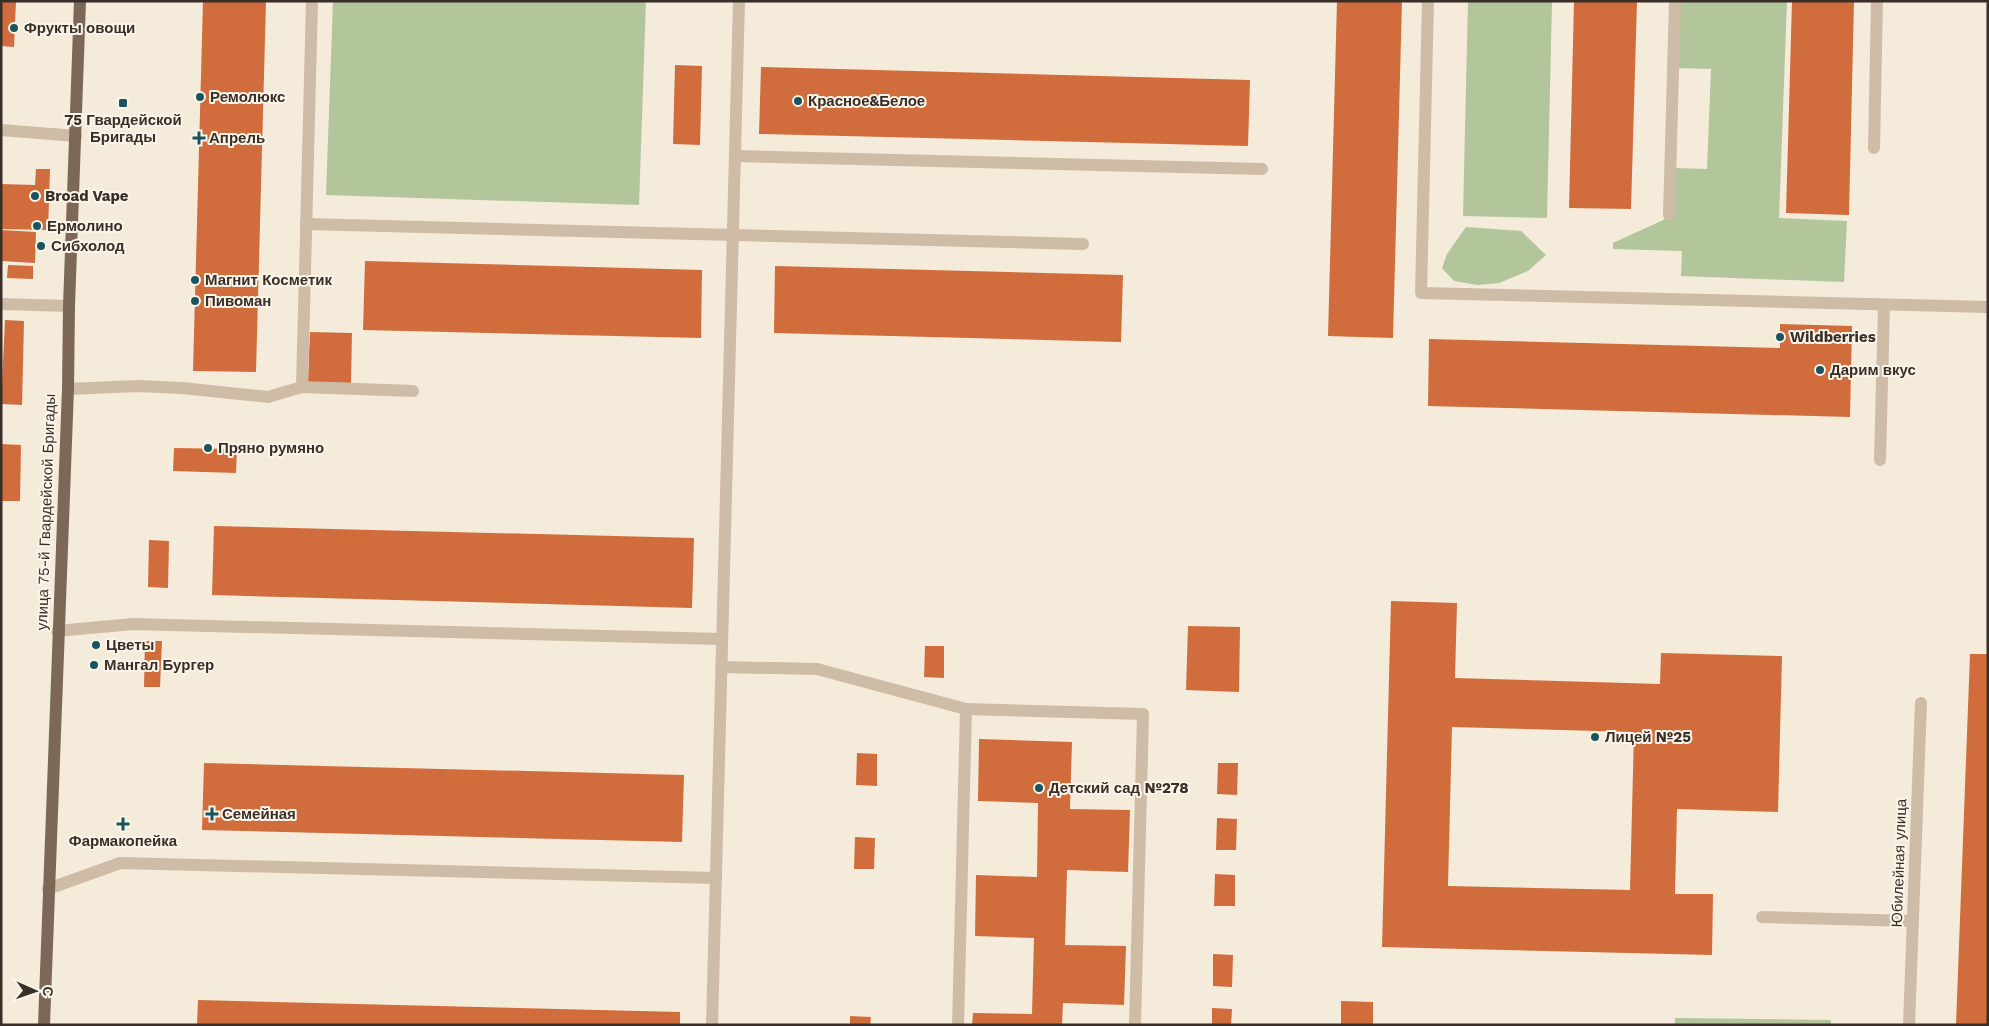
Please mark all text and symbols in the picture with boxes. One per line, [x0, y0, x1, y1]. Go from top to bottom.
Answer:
place label: Фрукты овощи [24, 19, 135, 37]
marker: Фрукты овощи [8, 22, 20, 34]
place label: Ремолюкс [210, 88, 285, 106]
marker: Ремолюкс [194, 91, 206, 103]
place label: Красное&Белое [808, 92, 925, 110]
marker: Красное&Белое [792, 95, 804, 107]
marker: 75 Гвардейской Бригады [117, 97, 129, 109]
place label: 75 Гвардейской Бригады [64, 111, 182, 146]
place label: Апрель [209, 129, 265, 147]
marker: Апрель [193, 132, 205, 144]
place label: Broad Vape [45, 187, 129, 205]
marker: Broad Vape [29, 190, 41, 202]
place label: Ермолино [47, 217, 123, 235]
marker: Ермолино [31, 220, 43, 232]
place label: Сибхолод [51, 237, 125, 255]
marker: Сибхолод [35, 240, 47, 252]
place label: Магнит Косметик [205, 271, 332, 289]
marker: Магнит Косметик [189, 274, 201, 286]
place label: Пивоман [205, 292, 271, 310]
marker: Пивоман [189, 295, 201, 307]
place label: Wildberries [1790, 328, 1876, 346]
marker: Wildberries [1774, 331, 1786, 343]
place label: Дарим вкус [1830, 361, 1916, 379]
marker: Дарим вкус [1814, 364, 1826, 376]
street label: улица 75-й Гвардейской Бригады [33, 393, 59, 631]
place label: Пряно румяно [218, 439, 324, 457]
marker: Пряно румяно [202, 442, 214, 454]
place label: Цветы [106, 636, 154, 654]
marker: Цветы [90, 639, 102, 651]
place label: Мангал Бургер [104, 656, 214, 674]
marker: Мангал Бургер [88, 659, 100, 671]
place label: Лицей №25 [1605, 728, 1691, 746]
marker: Лицей №25 [1589, 731, 1601, 743]
place label: Детский сад №278 [1049, 779, 1189, 797]
marker: Детский сад №278 [1033, 782, 1045, 794]
street label: Юбилейная улица [1888, 798, 1910, 928]
place label: Семейная [222, 805, 296, 823]
marker: Семейная [206, 808, 218, 820]
marker: Фармакопейка [117, 818, 129, 830]
place label: Фармакопейка [69, 832, 178, 850]
north arrow [10, 966, 60, 1016]
text: С [40, 986, 56, 997]

